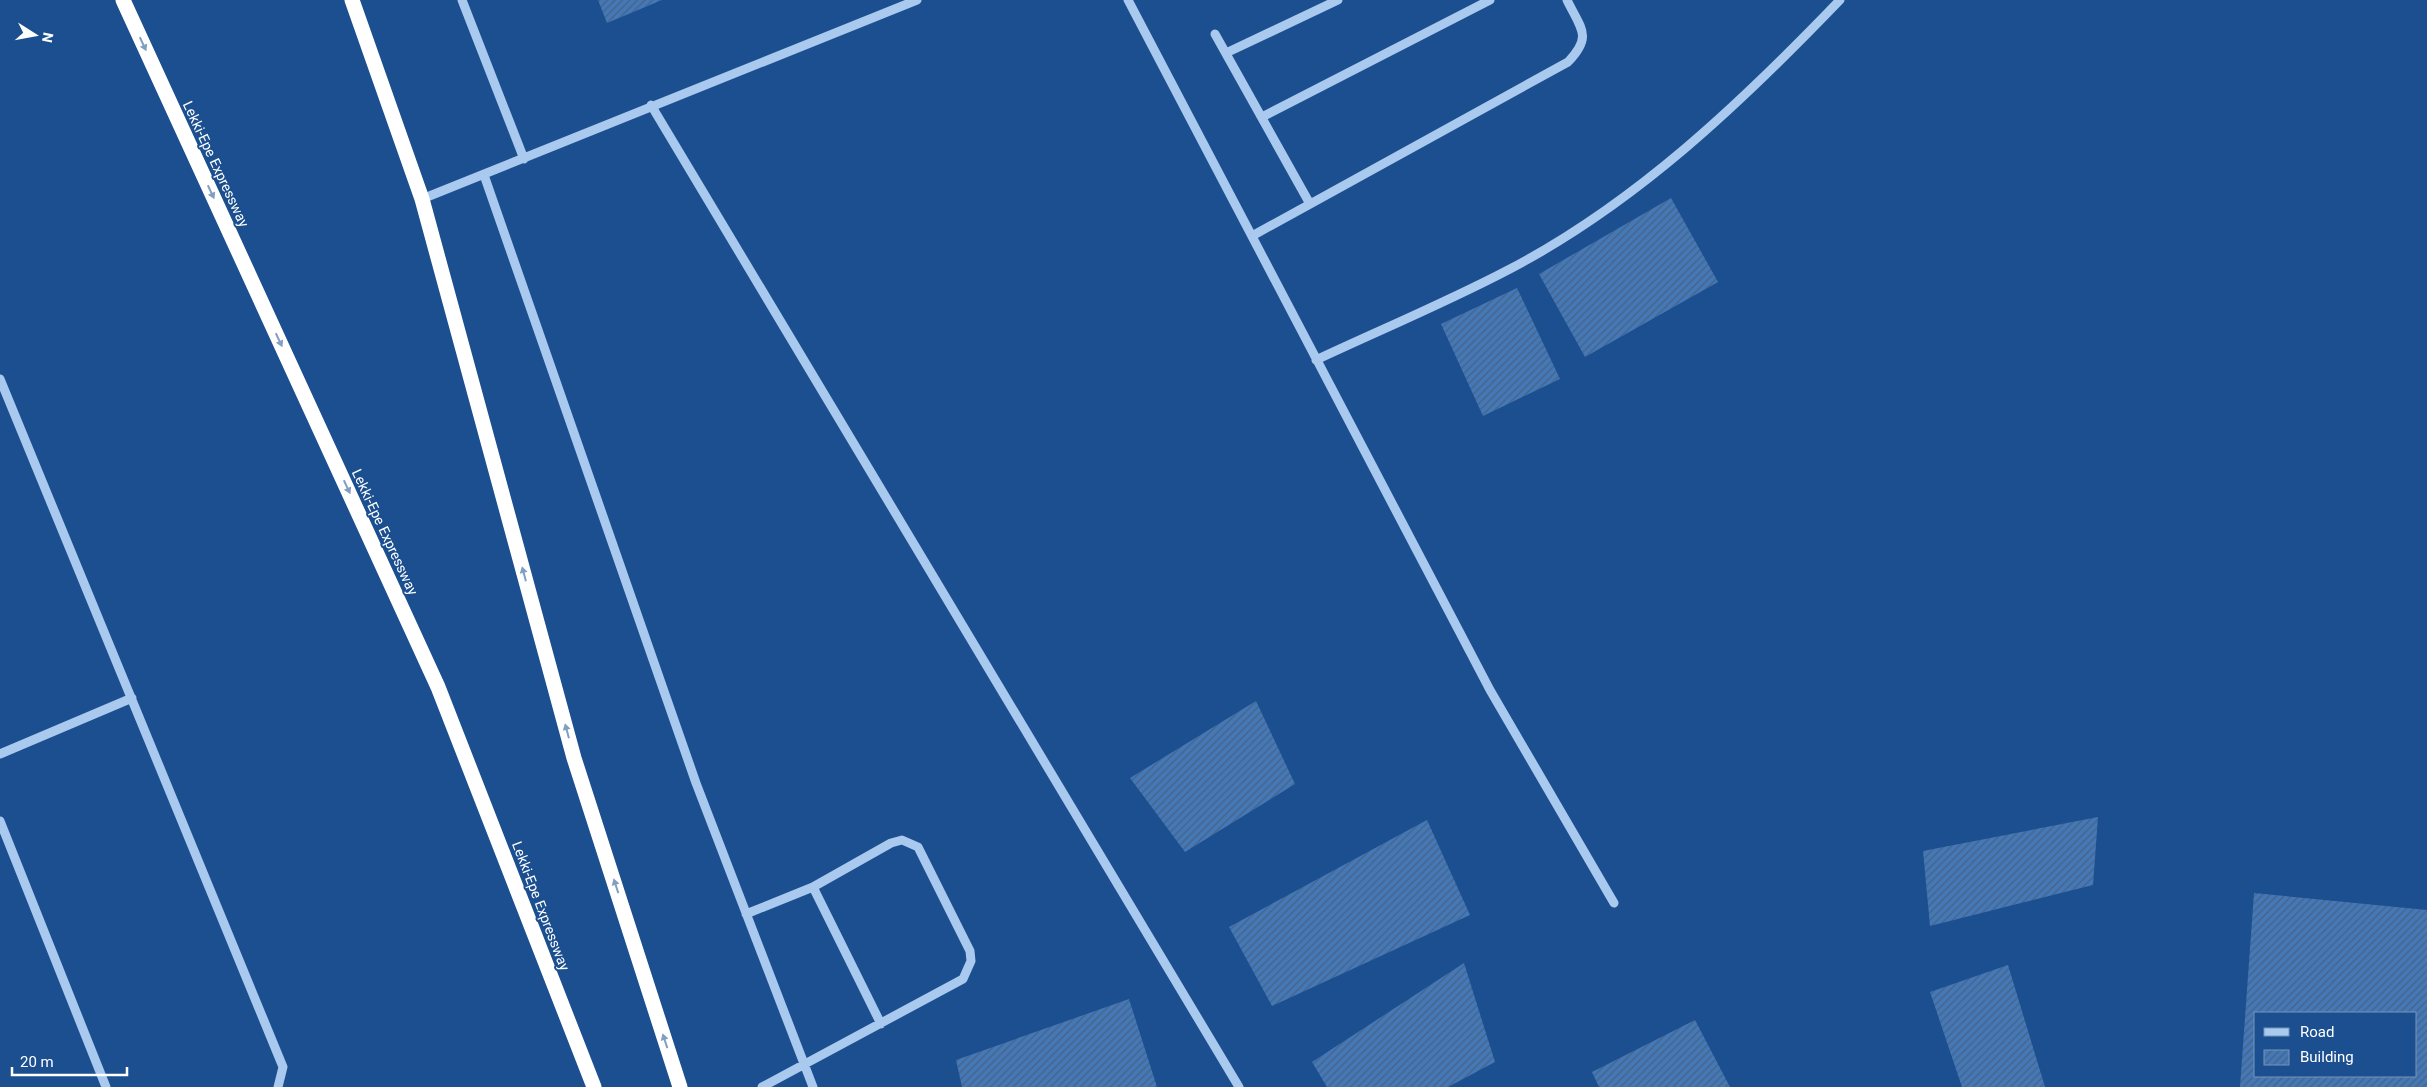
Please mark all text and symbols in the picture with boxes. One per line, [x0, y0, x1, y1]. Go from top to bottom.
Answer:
north arrow [10, 10, 60, 60]
text: N [39, 31, 57, 44]
one-way arrow [140, 37, 148, 51]
street label: Lekki-Epe Expressway [180, 99, 252, 230]
one-way arrow [208, 185, 216, 199]
one-way arrow [275, 333, 283, 347]
street label: Lekki-Epe Expressway [349, 467, 421, 598]
one-way arrow [342, 480, 351, 495]
one-way arrow [520, 567, 528, 582]
one-way arrow [563, 723, 571, 738]
street label: Lekki-Epe Expressway [509, 839, 573, 973]
one-way arrow [611, 878, 619, 893]
legend [2254, 1012, 2417, 1077]
text: Road [2300, 1023, 2334, 1041]
one-way arrow [661, 1033, 669, 1048]
scale bar [12, 1044, 128, 1076]
text: Building [2300, 1048, 2354, 1066]
text: 20 m [20, 1053, 54, 1071]

